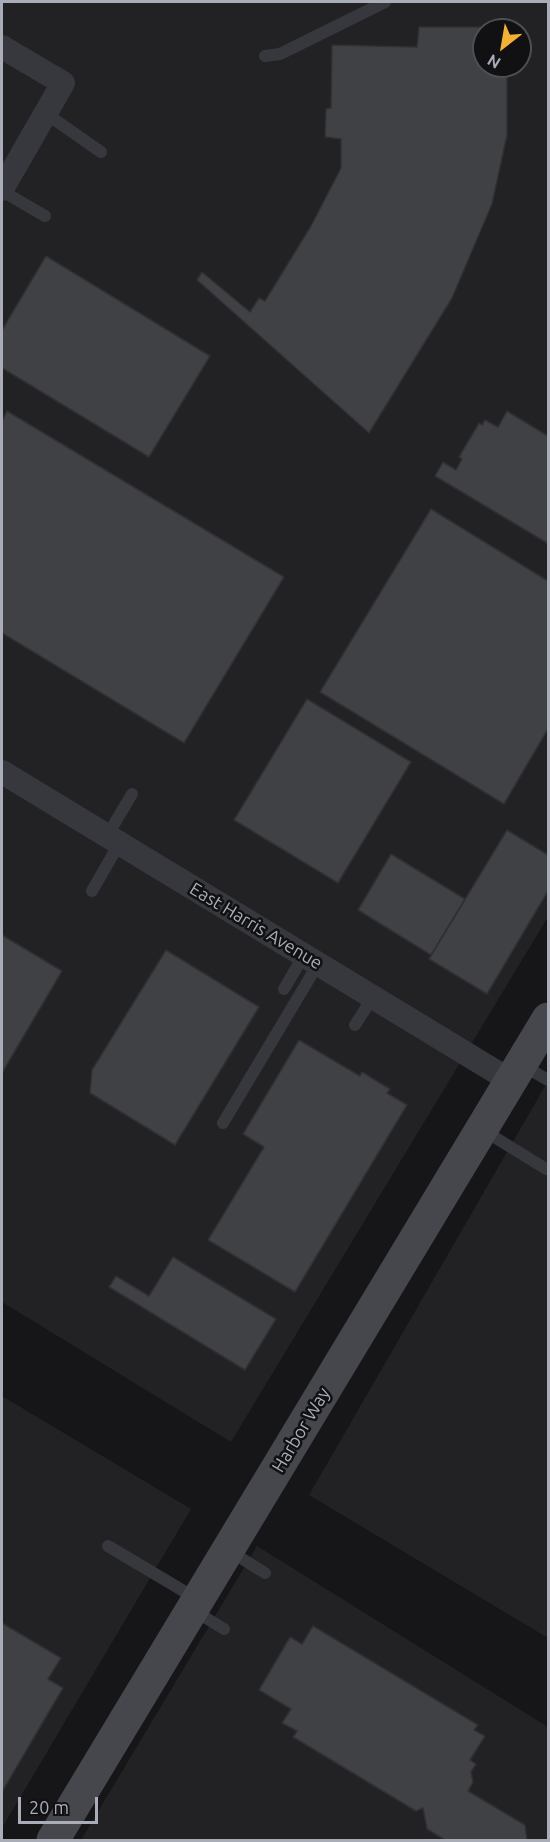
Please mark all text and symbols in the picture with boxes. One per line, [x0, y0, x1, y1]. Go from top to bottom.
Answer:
north arrow [472, 18, 532, 78]
text: N [484, 51, 504, 73]
street label: East Harris Avenue [186, 878, 326, 974]
street label: Harbor Way [267, 1384, 335, 1476]
scale bar [21, 1785, 100, 1823]
text: 20 m [29, 1797, 69, 1817]

